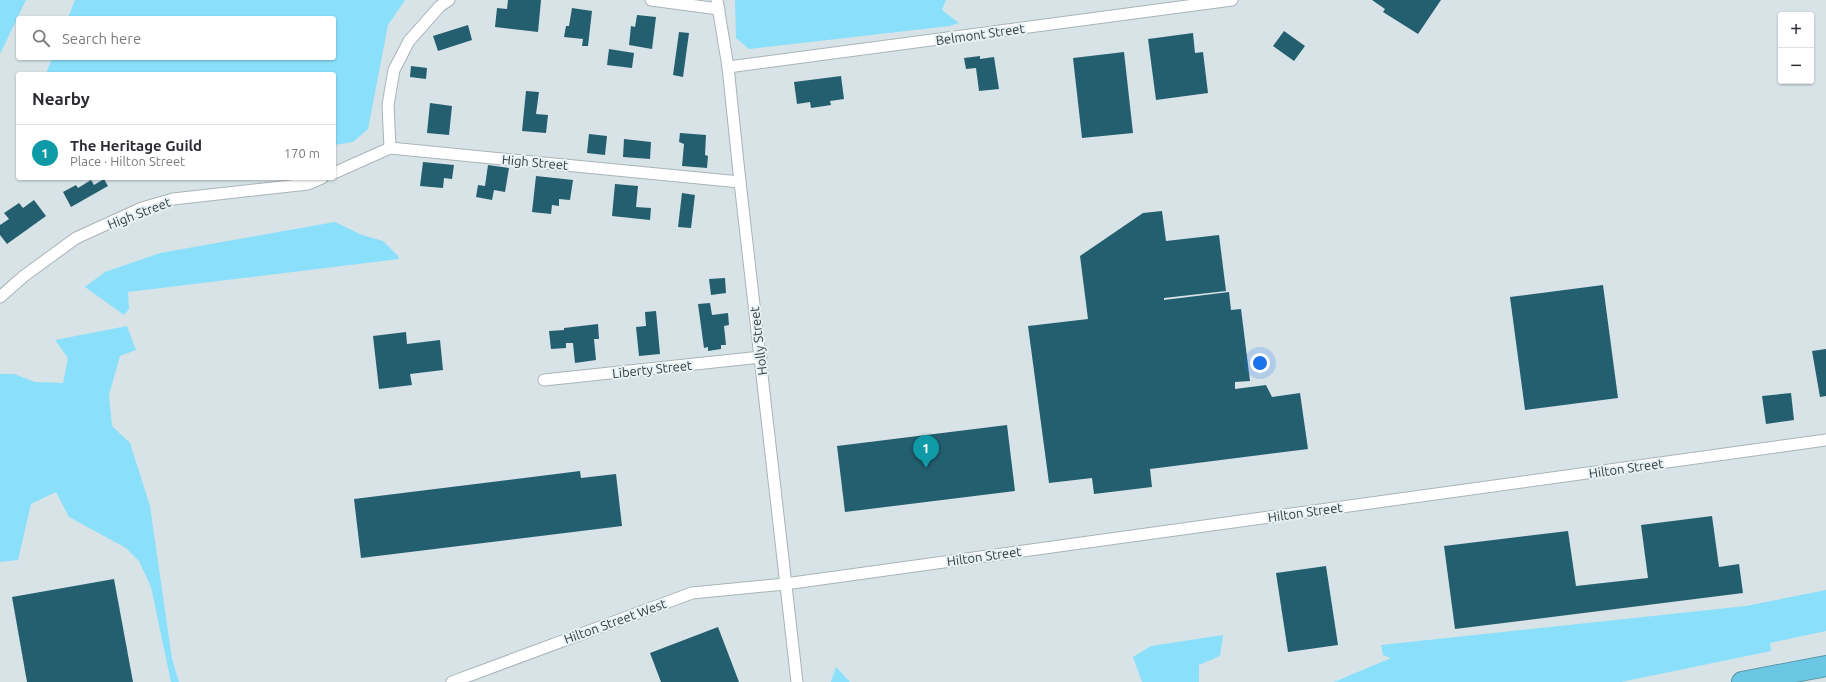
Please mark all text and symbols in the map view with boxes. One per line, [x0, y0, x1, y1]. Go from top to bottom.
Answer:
map controls [1778, 12, 1814, 84]
button: + [1778, 12, 1814, 48]
search box [16, 16, 336, 60]
street label: Belmont Street [935, 21, 1025, 47]
icon: search [30, 27, 52, 49]
text: Search here [62, 30, 141, 47]
button: − [1778, 48, 1814, 84]
text: Nearby [32, 89, 90, 108]
text: The Heritage Guild [70, 137, 202, 154]
text: 1 [41, 146, 49, 160]
text: 170 m [284, 146, 320, 160]
street label: High Street [501, 152, 569, 172]
text: Place · Hilton Street [70, 154, 185, 168]
street label: High Street [105, 195, 173, 231]
street label: Holly Street [747, 306, 769, 376]
your location [1250, 353, 1270, 373]
street label: Liberty Street [611, 358, 693, 380]
pin: 1 [913, 435, 939, 468]
street label: Hilton Street [1588, 456, 1664, 480]
street label: Hilton Street [1267, 500, 1343, 524]
street label: Hilton Street [946, 544, 1022, 568]
street label: Hilton Street West [562, 596, 668, 646]

